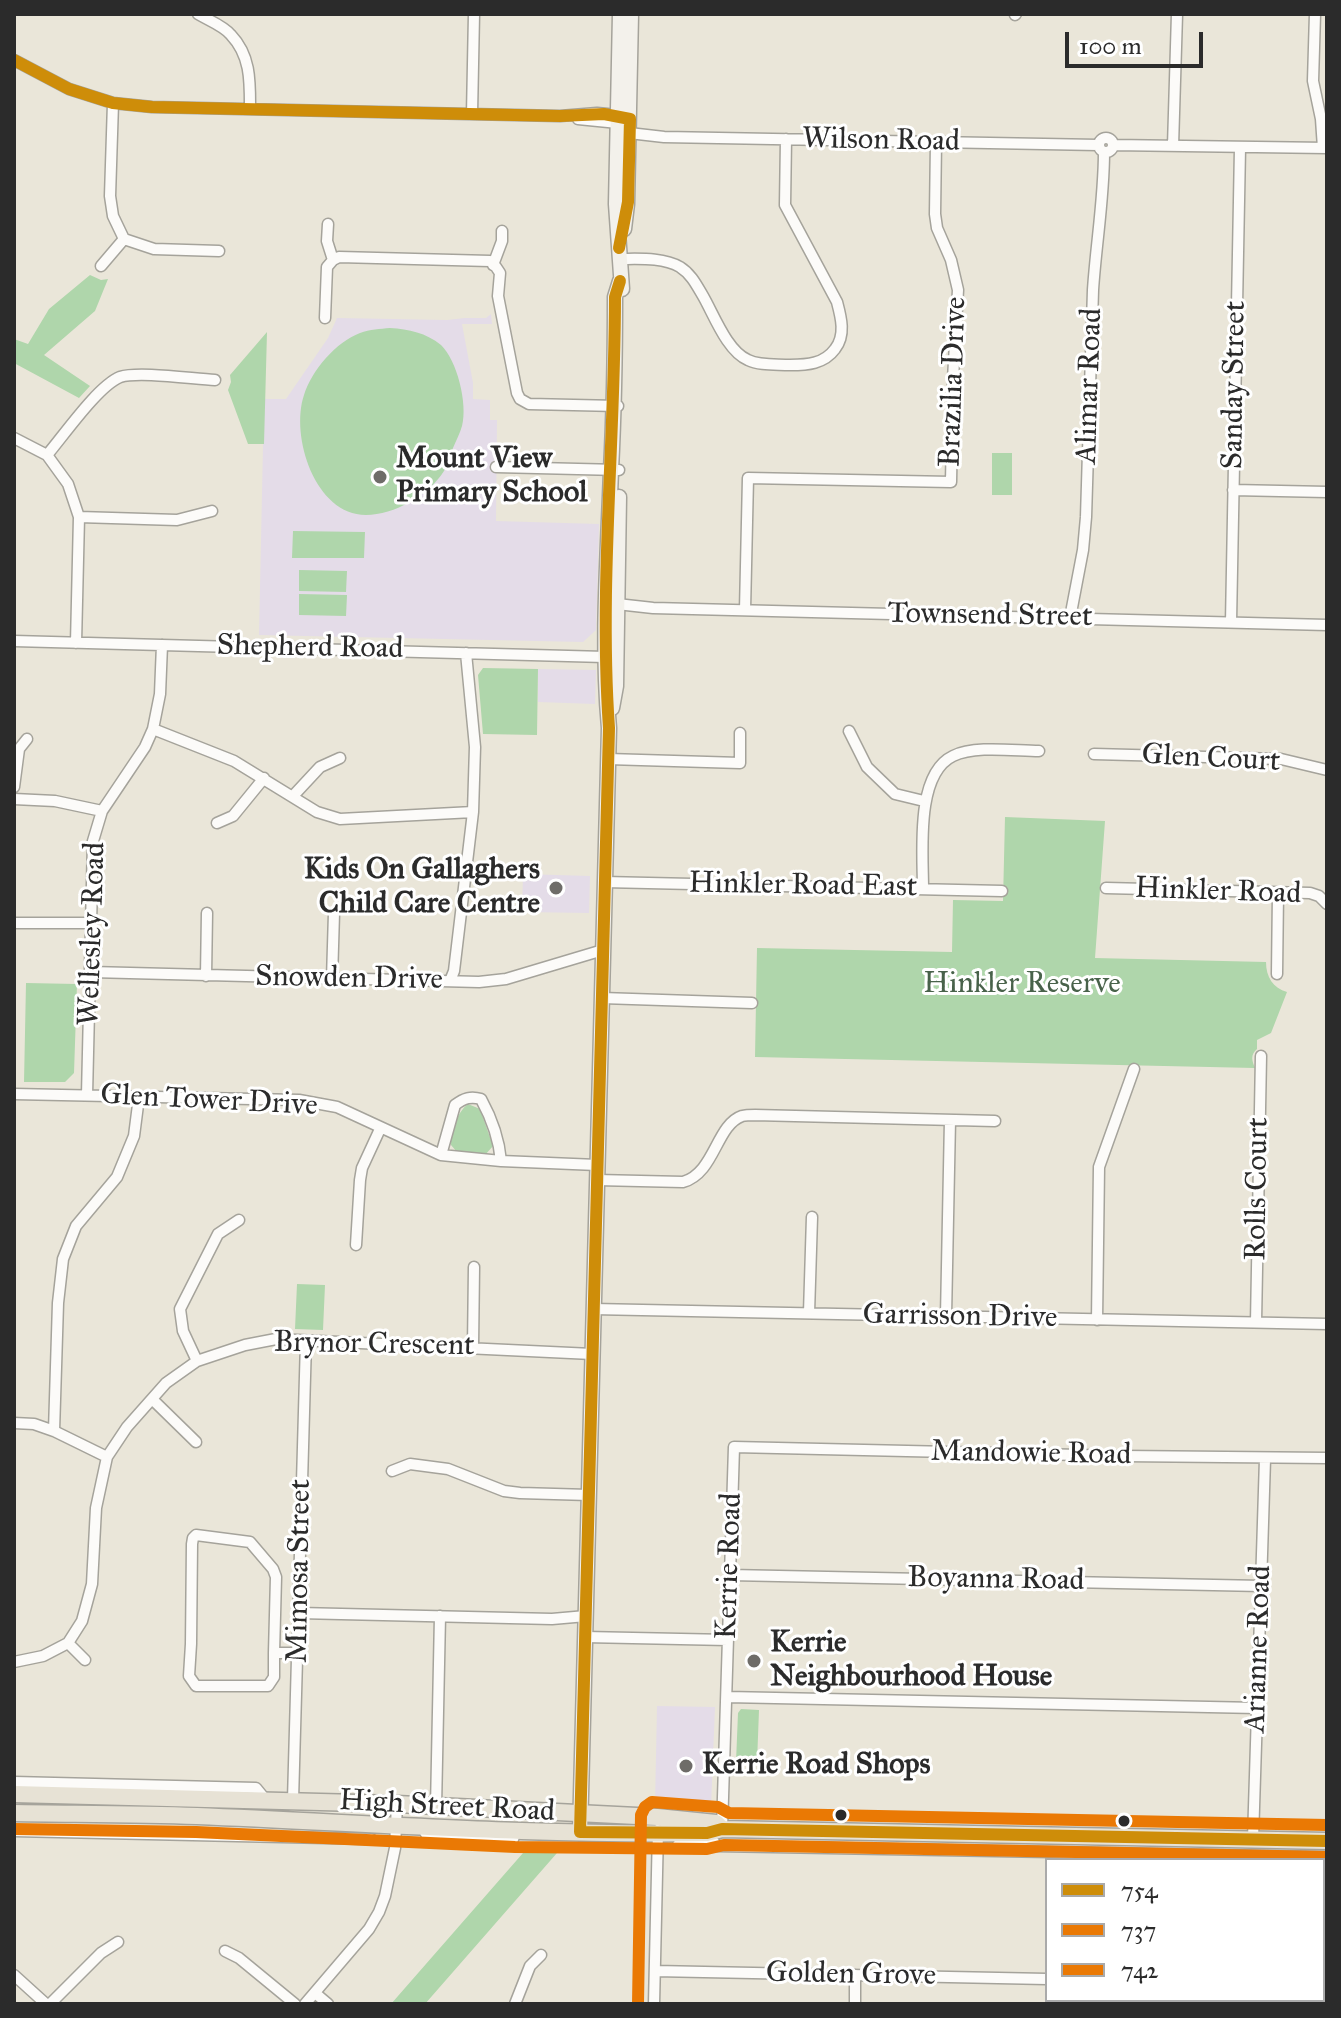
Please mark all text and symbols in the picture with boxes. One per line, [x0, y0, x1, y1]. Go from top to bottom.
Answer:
scale bar [1069, 16, 1207, 66]
text: 100 m [1079, 31, 1142, 61]
street label: Wilson Road [802, 122, 960, 160]
street label: Brazilia Drive [933, 296, 975, 468]
street label: Sanday Street [1216, 300, 1254, 470]
street label: Alimar Road [1069, 307, 1111, 465]
place label: Mount View Primary School [396, 442, 587, 512]
marker: Mount View Primary School [371, 468, 389, 486]
street label: Townsend Street [887, 596, 1093, 636]
street label: Shepherd Road [216, 628, 404, 668]
street label: Glen Court [1141, 737, 1281, 781]
street label: Wellesley Road [72, 841, 114, 1027]
place label: Kids On Gallaghers Child Care Centre [304, 853, 540, 924]
street label: Hinkler Road East [688, 866, 918, 906]
street label: Hinkler Road [1134, 871, 1302, 913]
marker: Kids On Gallaghers Child Care Centre [547, 879, 565, 897]
street label: Snowden Drive [255, 959, 443, 999]
park label: Hinkler Reserve [923, 967, 1121, 1003]
street label: Glen Tower Drive [100, 1077, 318, 1125]
street label: Rolls Court [1239, 1117, 1277, 1261]
street label: Garrisson Drive [862, 1297, 1058, 1337]
street label: Brynor Crescent [273, 1325, 475, 1365]
street label: Mandowie Road [930, 1434, 1132, 1474]
street label: Mimosa Street [280, 1479, 320, 1663]
street label: Kerrie Road [709, 1492, 751, 1640]
street label: Boyanna Road [907, 1560, 1085, 1600]
street label: Arianne Road [1238, 1565, 1280, 1733]
place label: Kerrie Neighbourhood House [770, 1626, 1052, 1696]
marker: Kerrie Neighbourhood House [745, 1652, 763, 1670]
place label: Kerrie Road Shops [702, 1748, 931, 1784]
marker: Kerrie Road Shops [677, 1757, 695, 1775]
street label: High Street Road [338, 1783, 556, 1831]
unlabelled marker [833, 1807, 849, 1823]
unlabelled marker [1116, 1813, 1132, 1829]
legend [1045, 1858, 1325, 2002]
text: 754 [1121, 1875, 1158, 1905]
text: 737 [1121, 1915, 1156, 1945]
text: 742 [1121, 1955, 1158, 1985]
street label: Golden Grove [766, 1956, 936, 1994]

